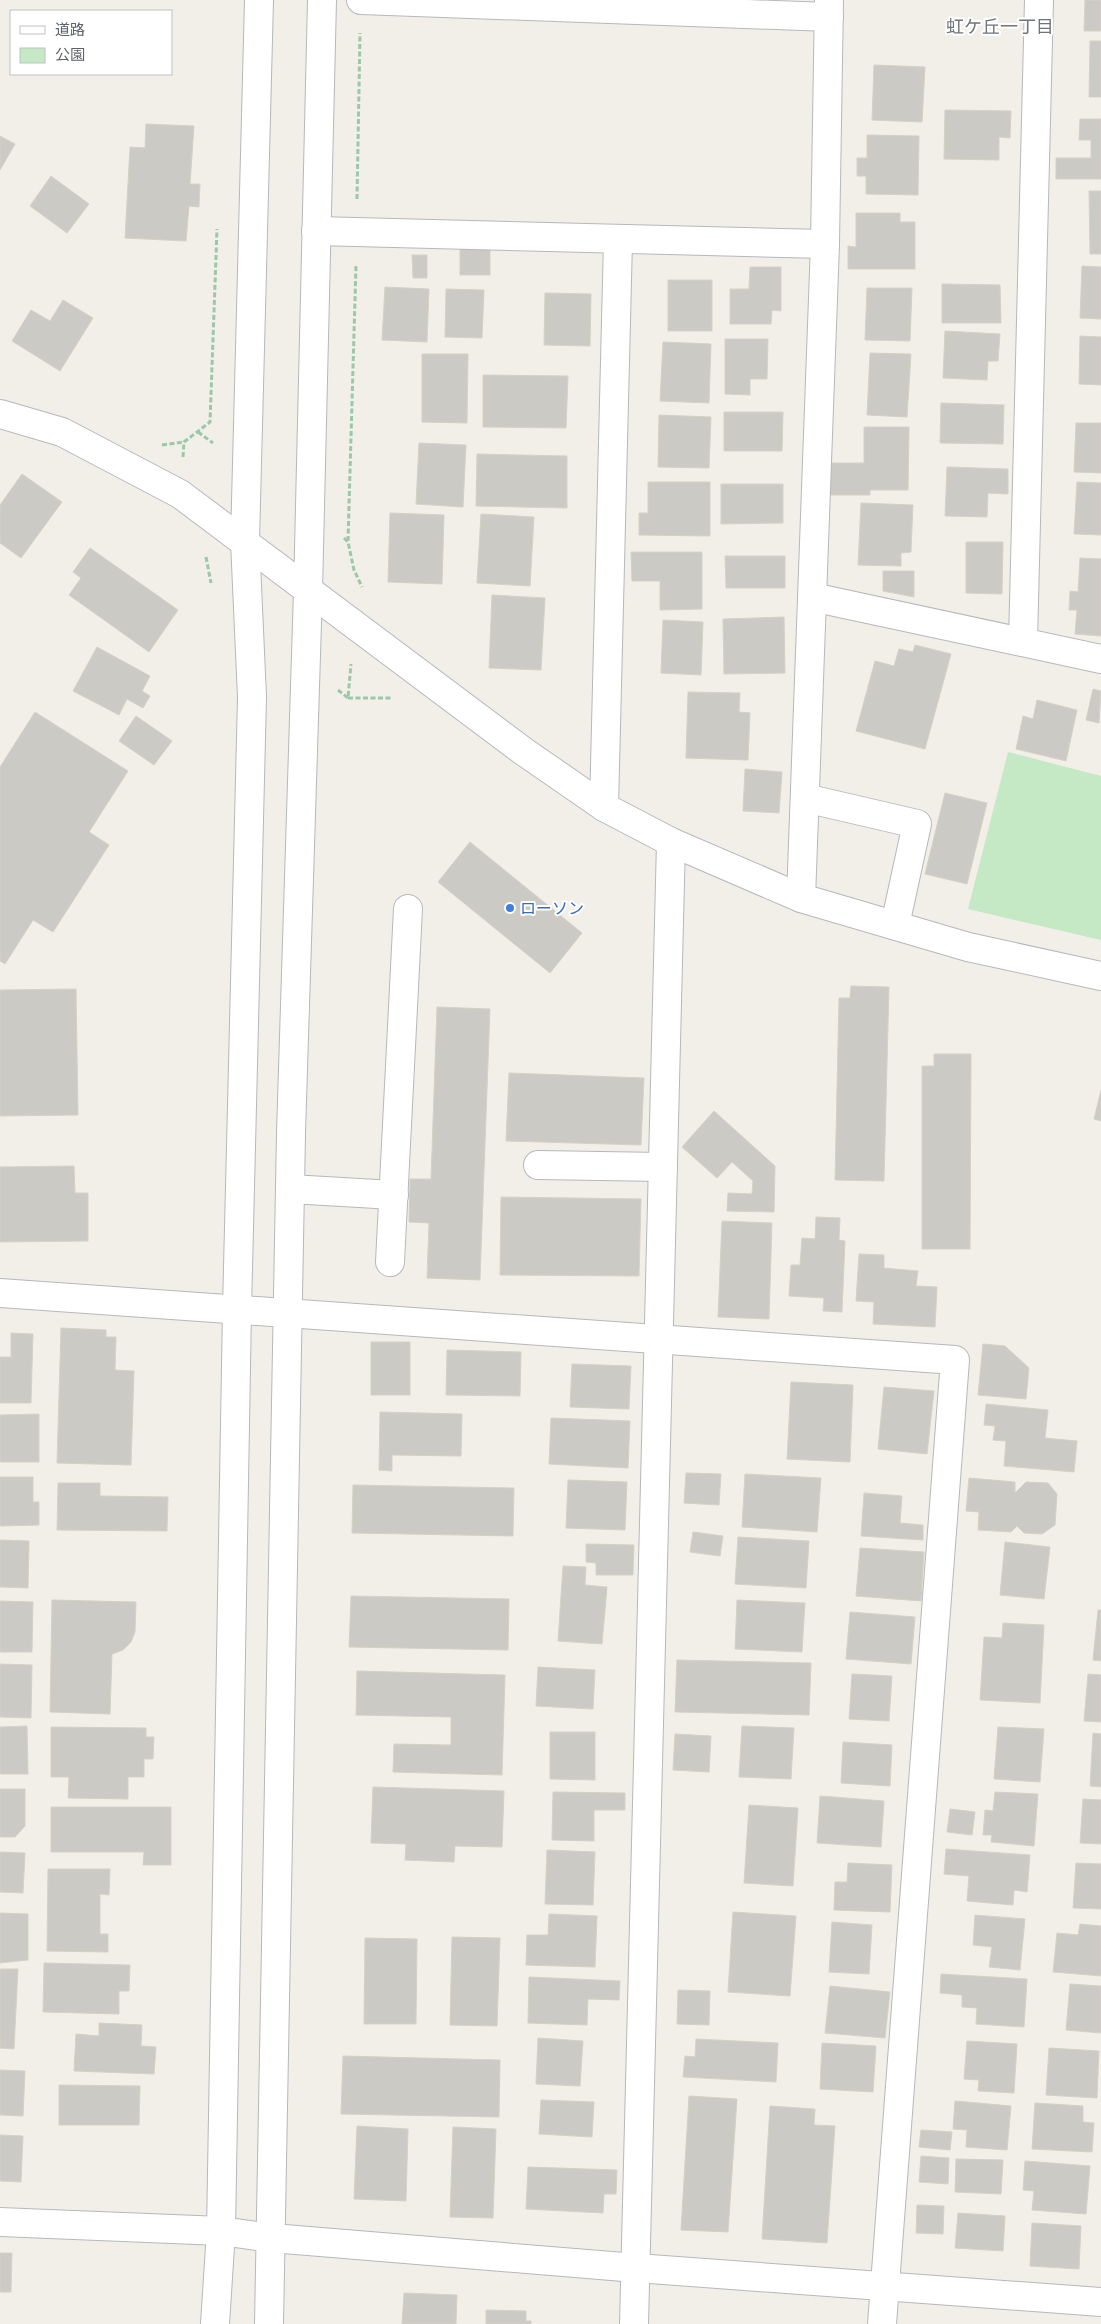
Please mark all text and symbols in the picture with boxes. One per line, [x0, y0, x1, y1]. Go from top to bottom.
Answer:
legend [10, 10, 172, 75]
district label: 虹ケ丘一丁目 [946, 16, 1054, 38]
text: 道路 [55, 20, 85, 39]
text: 公園 [55, 45, 85, 64]
place label: ローソン [520, 899, 584, 918]
marker: ローソン [504, 902, 516, 914]

